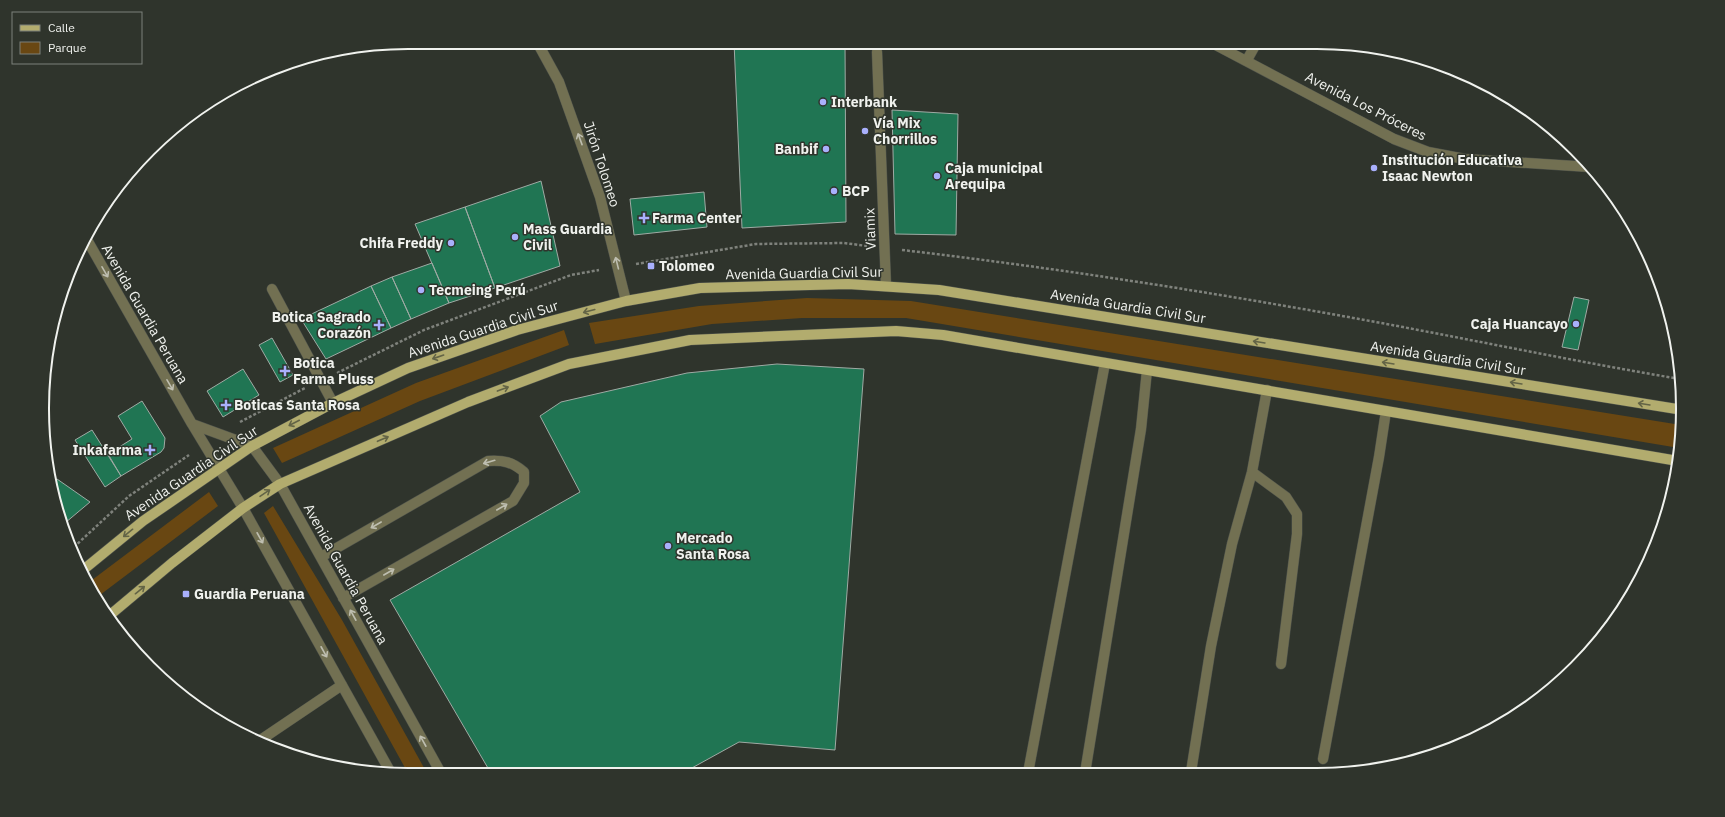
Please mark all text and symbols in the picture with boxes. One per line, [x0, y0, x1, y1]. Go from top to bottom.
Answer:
legend [12, 12, 142, 64]
text: Calle [48, 20, 75, 35]
text: Parque [48, 40, 87, 55]
street label: Avenida Los Próceres [1302, 68, 1430, 144]
place label: Interbank [831, 93, 898, 111]
marker: Interbank [818, 97, 828, 107]
place label: Vía Mix Chorrillos [873, 114, 937, 148]
street label: Jirón Tolomeo [580, 119, 624, 209]
marker: Vía Mix Chorrillos [860, 126, 870, 136]
one-way arrow [575, 133, 583, 145]
place label: Banbif [775, 140, 818, 158]
marker: Banbif [821, 144, 831, 154]
place label: Institución Educativa Isaac Newton [1382, 151, 1522, 185]
place label: Caja municipal Arequipa [945, 159, 1043, 193]
marker: Institución Educativa Isaac Newton [1369, 163, 1379, 173]
marker: Caja municipal Arequipa [932, 171, 942, 181]
place label: BCP [842, 182, 870, 200]
marker: BCP [829, 186, 839, 196]
street label: Viamix [860, 208, 880, 250]
place label: Farma Center [652, 209, 742, 227]
marker: Farma Center [639, 213, 649, 223]
place label: Mass Guardia Civil [523, 220, 612, 254]
marker: Mass Guardia Civil [510, 232, 520, 242]
place label: Chifa Freddy [359, 234, 444, 252]
marker: Chifa Freddy [446, 238, 456, 248]
street label: Avenida Guardia Peruana [98, 241, 193, 387]
one-way arrow [613, 257, 620, 270]
place label: Tolomeo [659, 257, 715, 275]
marker: Tolomeo [646, 261, 656, 271]
street label: Avenida Guardia Civil Sur [725, 263, 883, 283]
one-way arrow [102, 266, 110, 278]
place label: Tecmeing Perú [429, 281, 526, 299]
marker: Tecmeing Perú [416, 285, 426, 295]
street label: Avenida Guardia Civil Sur [1049, 285, 1207, 327]
street label: Avenida Guardia Civil Sur [406, 296, 560, 362]
place label: Botica Sagrado Corazón [272, 308, 371, 342]
one-way arrow [582, 308, 595, 315]
place label: Caja Huancayo [1471, 315, 1568, 333]
marker: Caja Huancayo [1571, 319, 1581, 329]
marker: Botica Sagrado Corazón [374, 320, 384, 330]
street label: Avenida Guardia Civil Sur [1369, 337, 1527, 379]
one-way arrow [1253, 338, 1266, 346]
place label: Botica Farma Pluss [293, 354, 374, 388]
one-way arrow [432, 354, 444, 362]
one-way arrow [1382, 358, 1395, 366]
marker: Botica Farma Pluss [280, 366, 290, 376]
one-way arrow [166, 379, 174, 391]
one-way arrow [1510, 379, 1523, 387]
one-way arrow [496, 384, 508, 392]
place label: Boticas Santa Rosa [234, 396, 360, 414]
marker: Boticas Santa Rosa [221, 400, 231, 410]
one-way arrow [1638, 400, 1651, 408]
one-way arrow [289, 420, 301, 428]
street label: Avenida Guardia Civil Sur [121, 422, 261, 524]
one-way arrow [376, 435, 388, 442]
place label: Inkafarma [72, 441, 142, 459]
marker: Inkafarma [145, 445, 155, 455]
one-way arrow [482, 459, 495, 466]
one-way arrow [259, 489, 270, 497]
street label: Avenida Guardia Peruana [300, 501, 392, 648]
one-way arrow [496, 503, 508, 511]
one-way arrow [370, 522, 382, 530]
one-way arrow [122, 529, 133, 537]
place label: Mercado Santa Rosa [676, 529, 750, 563]
one-way arrow [257, 532, 265, 544]
marker: Mercado Santa Rosa [663, 541, 673, 551]
one-way arrow [383, 567, 395, 575]
one-way arrow [135, 585, 145, 594]
place label: Guardia Peruana [194, 585, 305, 603]
marker: Guardia Peruana [181, 589, 191, 599]
one-way arrow [348, 609, 356, 621]
one-way arrow [320, 646, 328, 658]
one-way arrow [418, 735, 426, 747]

